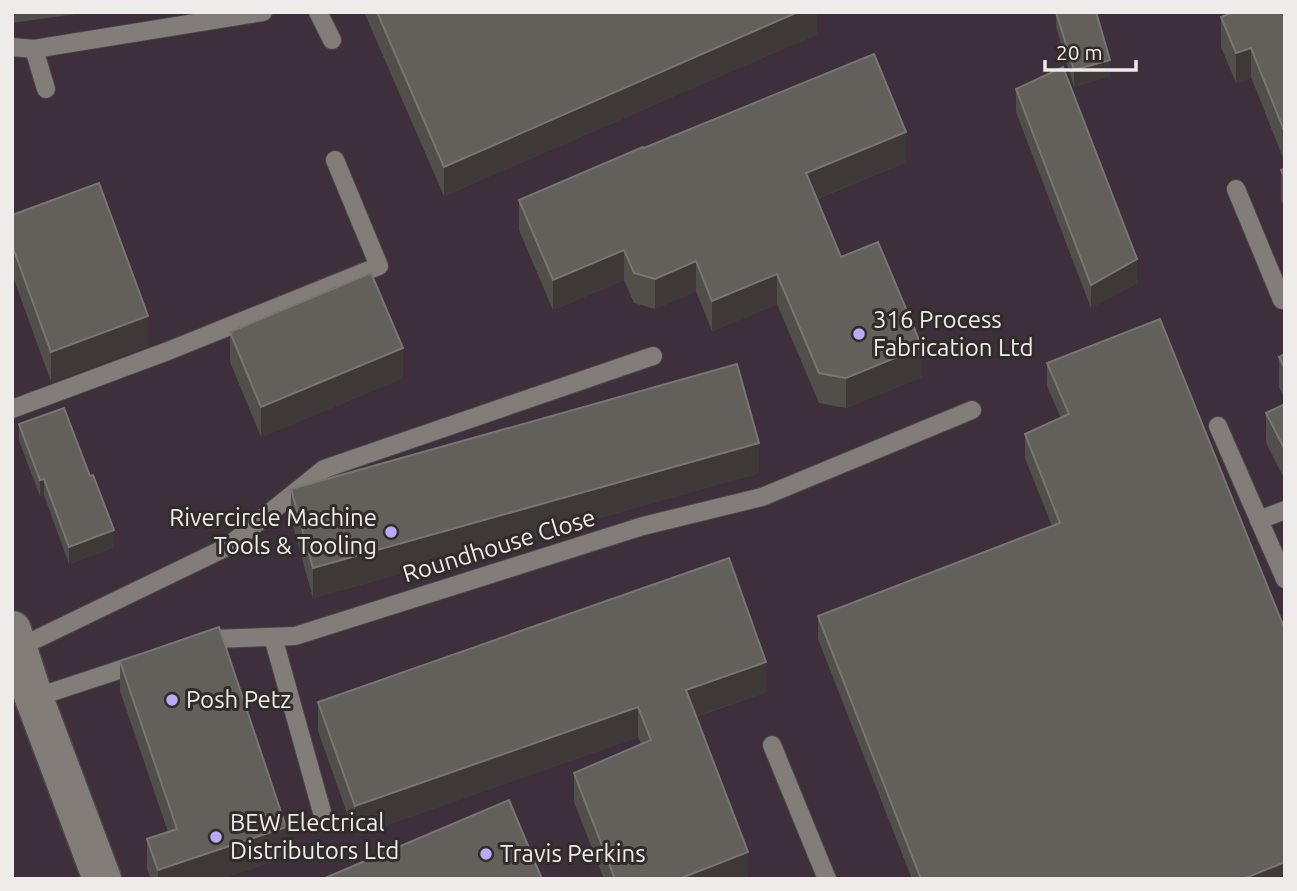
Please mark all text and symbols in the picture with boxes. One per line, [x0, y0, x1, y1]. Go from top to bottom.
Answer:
scale bar [1045, 28, 1136, 72]
text: 20 m [1056, 40, 1103, 64]
place label: 316 Process Fabrication Ltd [873, 306, 1034, 361]
marker: 316 Process Fabrication Ltd [851, 326, 867, 342]
street label: Roundhouse Close [399, 503, 598, 588]
place label: Rivercircle Machine Tools & Tooling [169, 504, 377, 559]
marker: Rivercircle Machine Tools & Tooling [383, 524, 399, 540]
place label: Posh Petz [186, 686, 291, 713]
marker: Posh Petz [164, 692, 180, 708]
place label: BEW Electrical Distributors Ltd [230, 809, 399, 864]
marker: BEW Electrical Distributors Ltd [208, 829, 224, 845]
place label: Travis Perkins [500, 840, 646, 867]
marker: Travis Perkins [478, 846, 494, 862]

